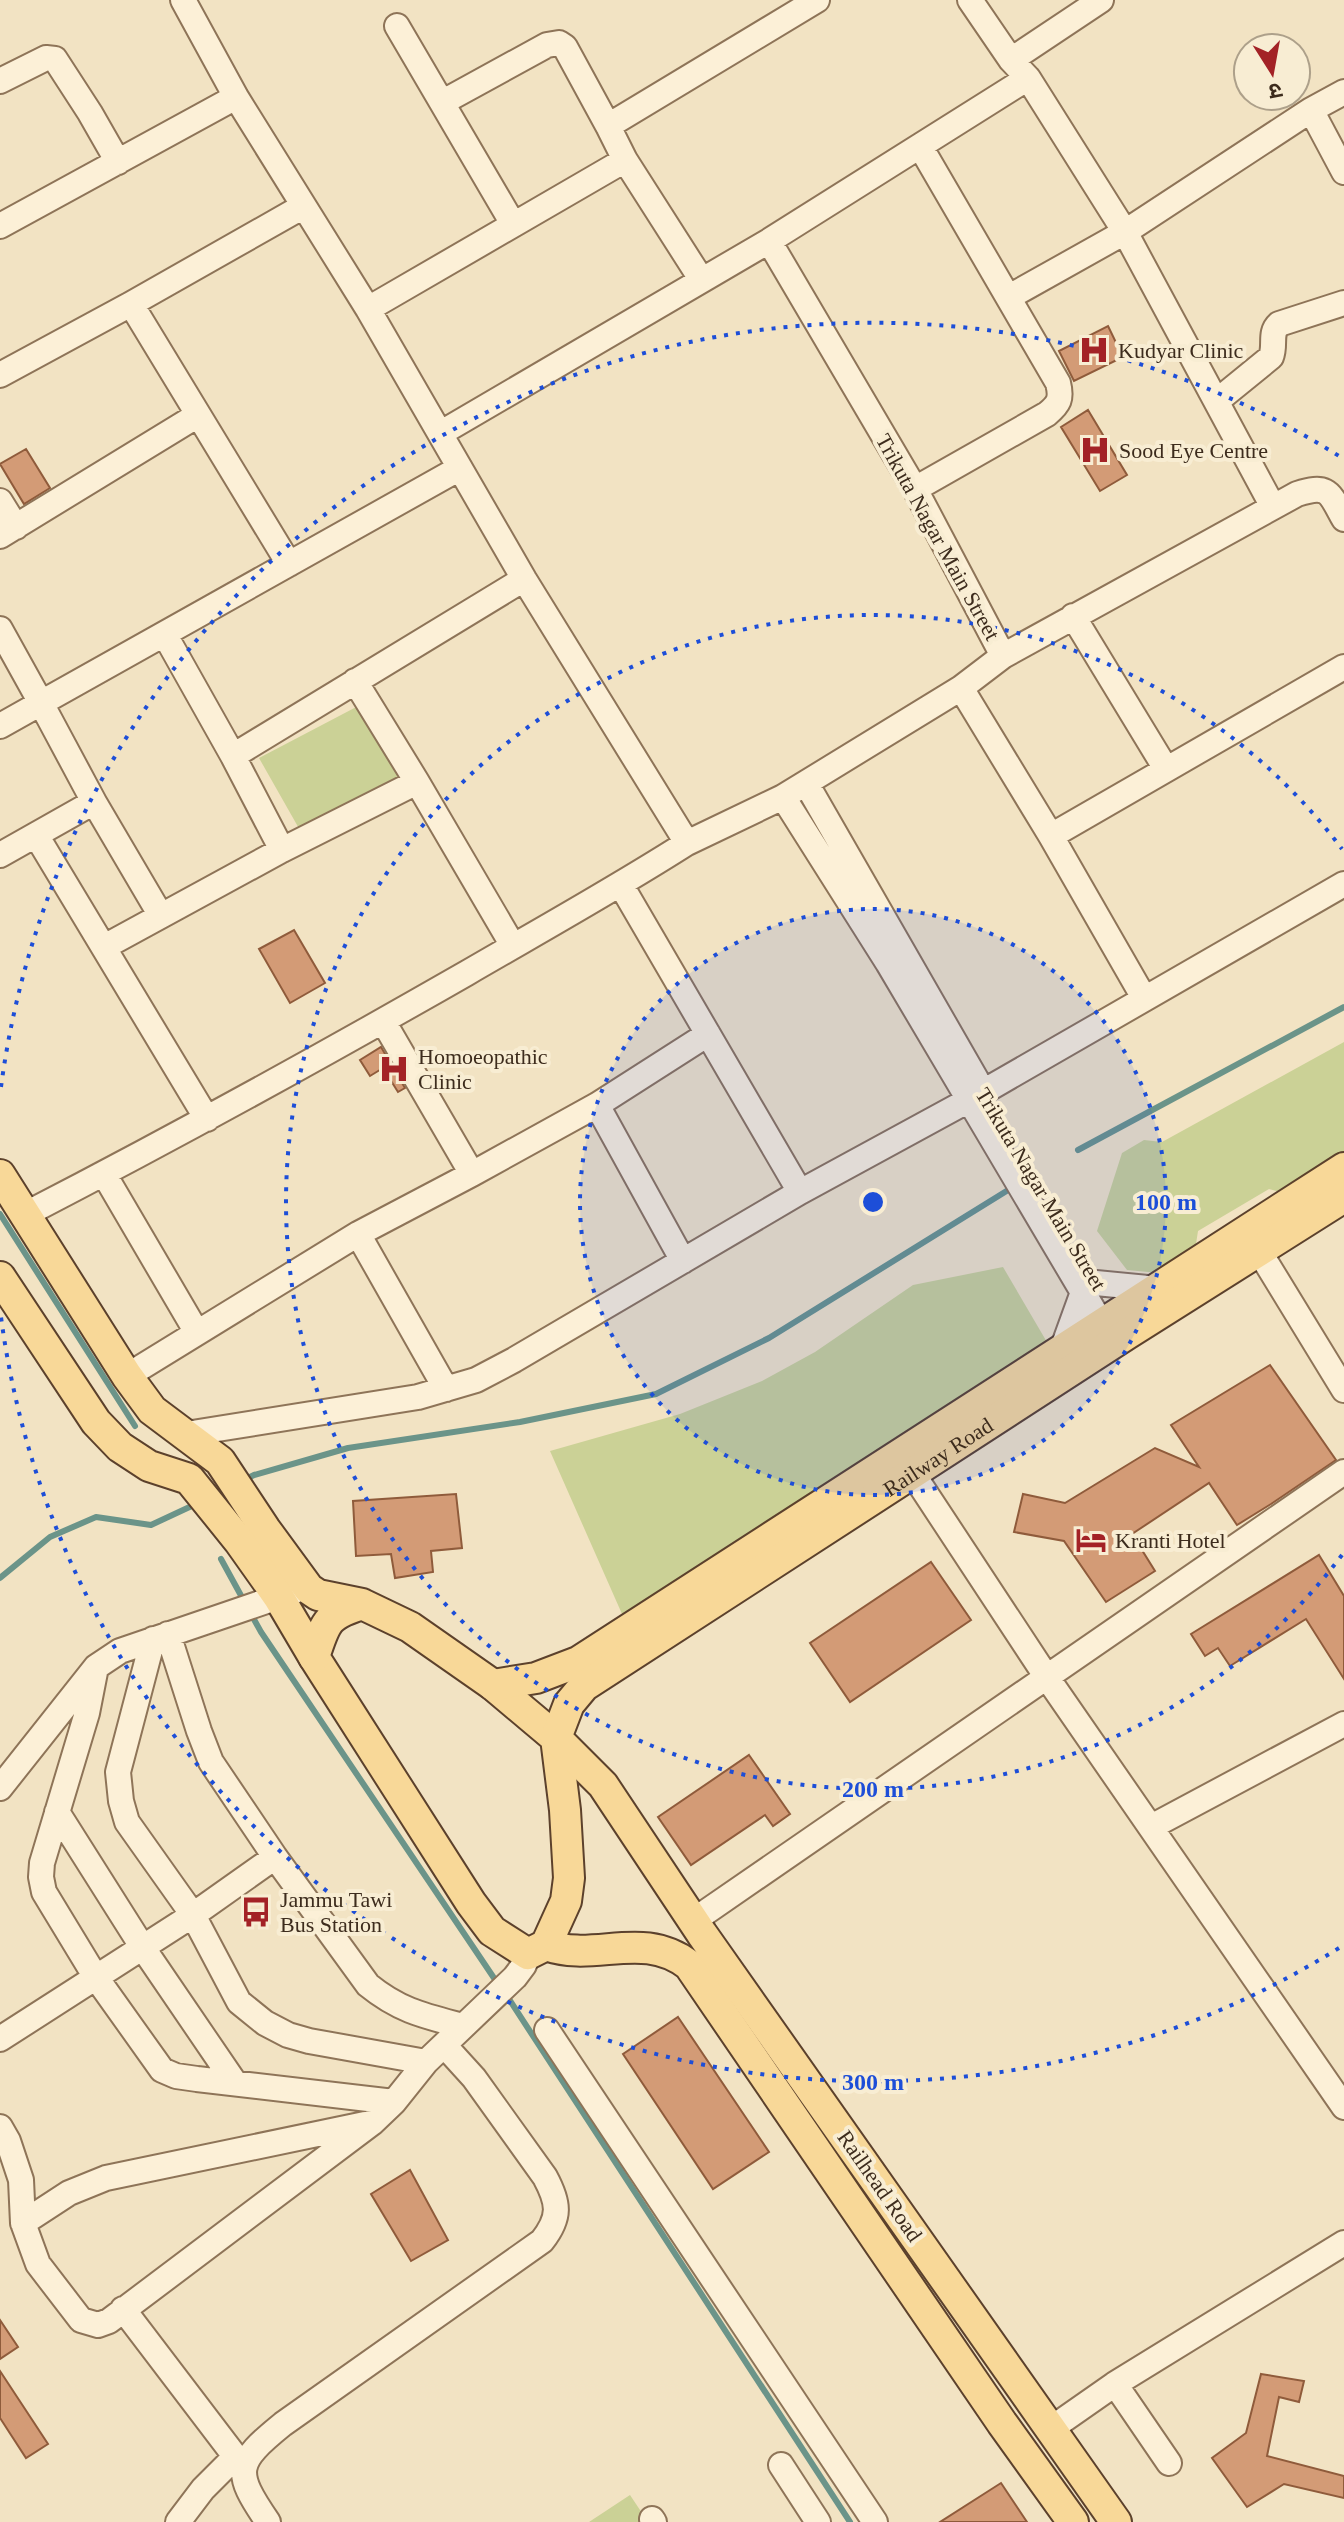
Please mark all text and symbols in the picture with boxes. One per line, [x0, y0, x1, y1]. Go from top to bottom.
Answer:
north arrow [1232, 32, 1312, 112]
text: उ [1266, 78, 1284, 105]
hospital icon: Kudyar Clinic [1077, 333, 1111, 367]
place label: Kudyar Clinic [1118, 338, 1243, 363]
street label: Trikuta Nagar Main Street [871, 429, 1005, 645]
hospital icon: Sood Eye Centre [1078, 433, 1112, 467]
place label: Sood Eye Centre [1119, 438, 1268, 463]
place label: Homoeopathic Clinic [418, 1044, 548, 1094]
hospital icon: Homoeopathic Clinic [377, 1052, 411, 1086]
street label: Trikuta Nagar Main Street [971, 1083, 1111, 1295]
centre of rings [859, 1188, 887, 1216]
text: 100 m [1135, 1189, 1197, 1215]
street label: Railway Road [878, 1412, 997, 1501]
hotel icon: Kranti Hotel [1074, 1523, 1108, 1557]
place label: Kranti Hotel [1115, 1528, 1226, 1553]
text: 200 m [842, 1776, 904, 1802]
place label: Jammu Tawi Bus Station [280, 1887, 392, 1937]
bus stop icon: Jammu Tawi Bus Station [239, 1895, 273, 1929]
text: 300 m [842, 2069, 904, 2095]
street label: Railhead Road [832, 2126, 928, 2246]

